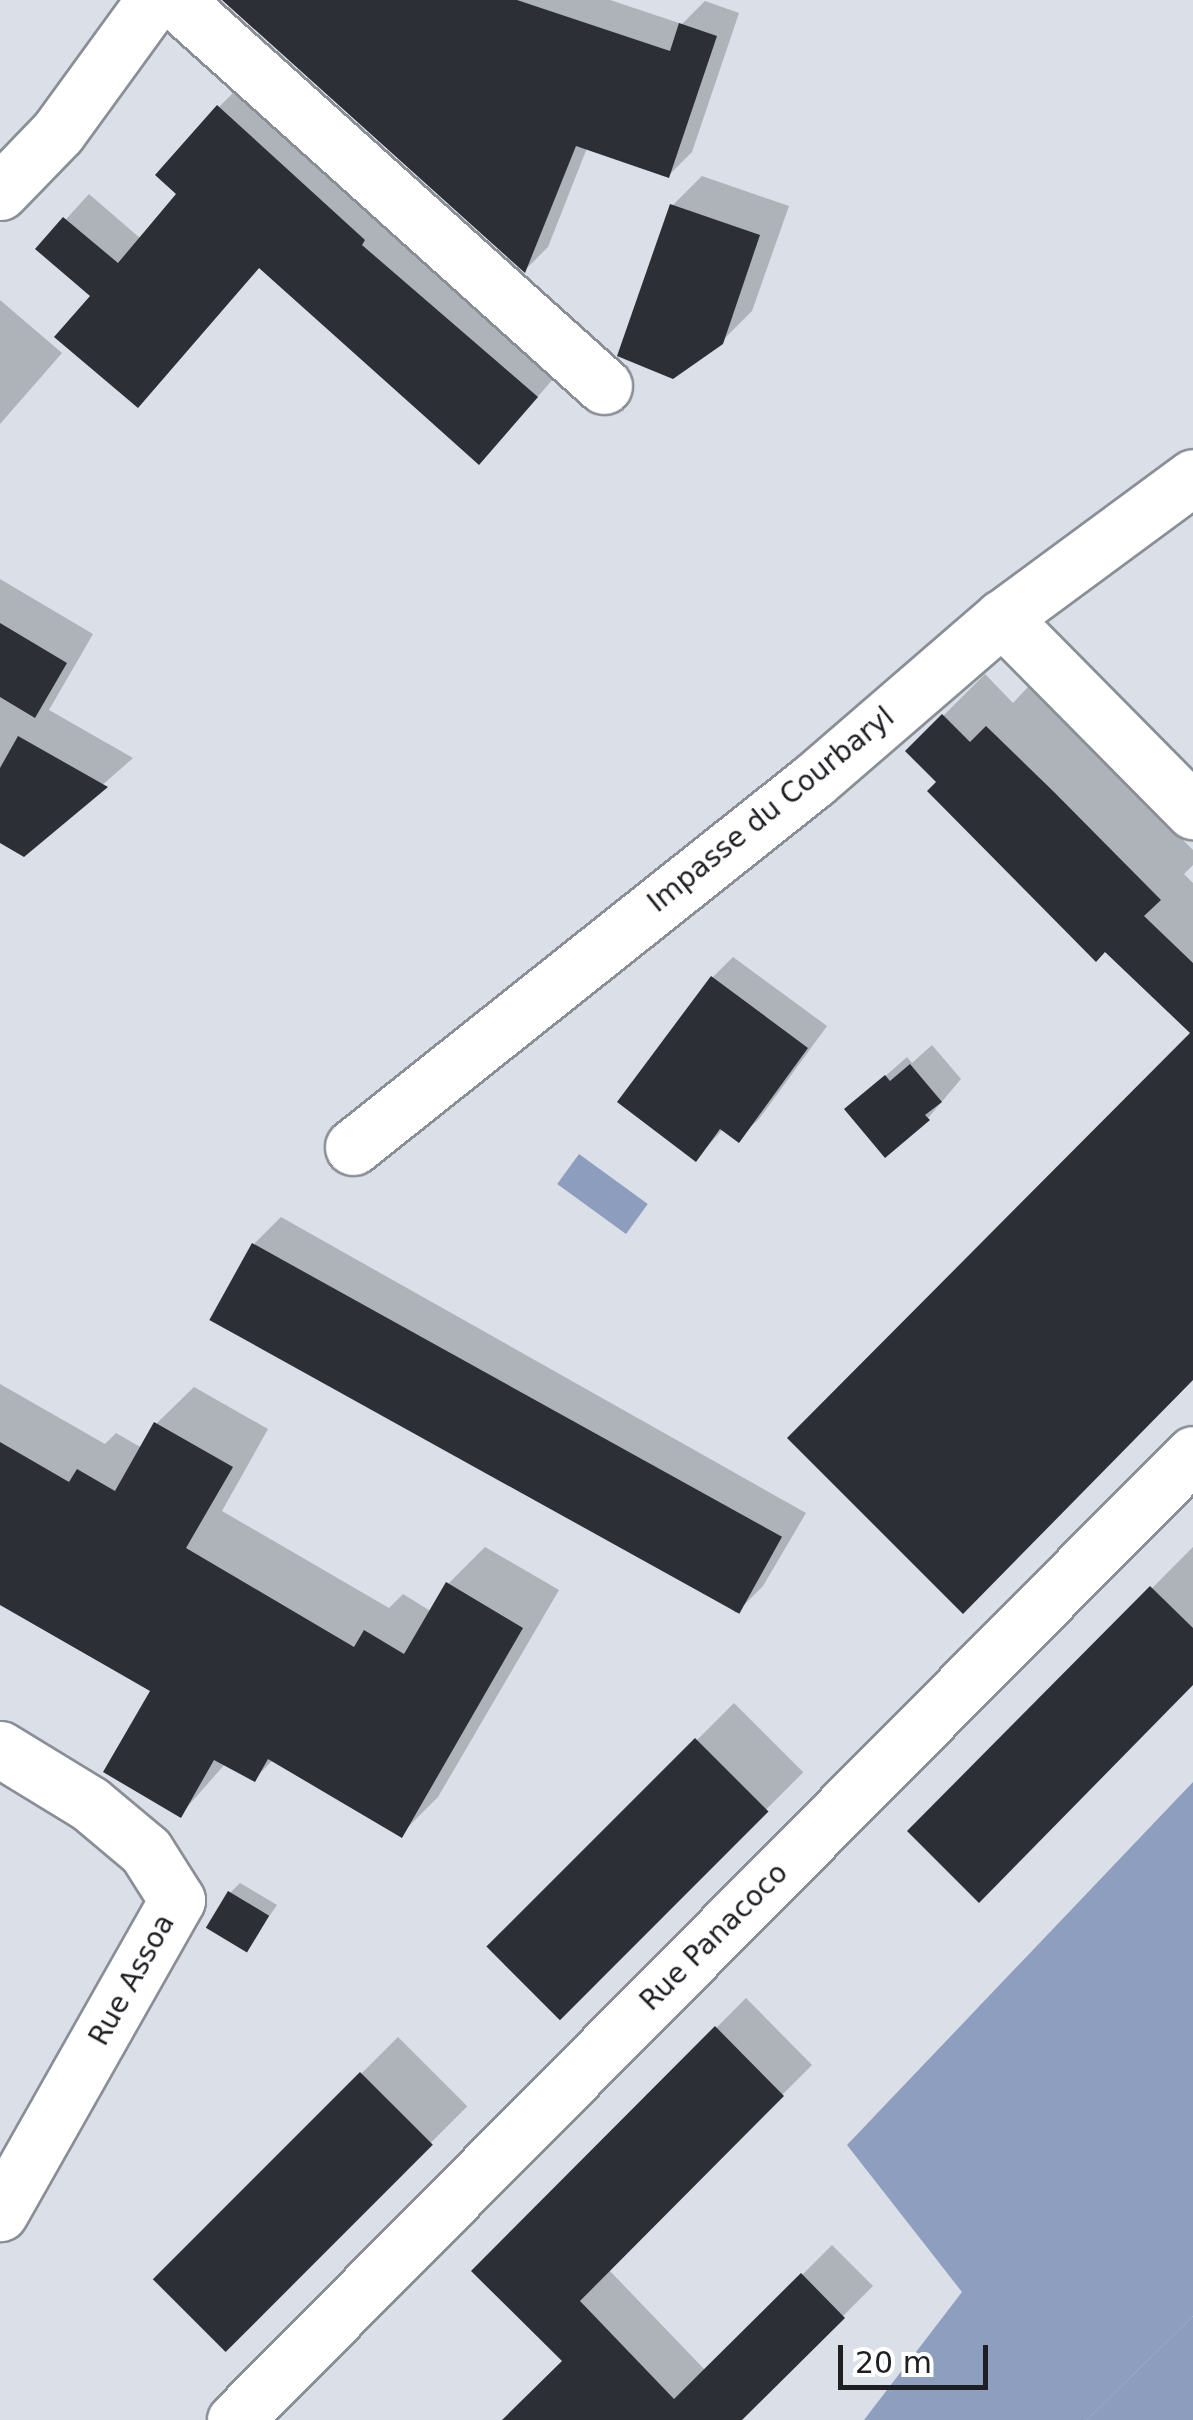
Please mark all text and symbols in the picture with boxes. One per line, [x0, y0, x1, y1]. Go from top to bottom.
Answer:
street label: Impasse du Courbaryl [641, 700, 901, 920]
street label: Rue Panacoco [633, 1856, 795, 2018]
street label: Rue Assoa [82, 1909, 182, 2051]
scale bar [843, 2325, 993, 2387]
text: 20 m [855, 2345, 932, 2380]

